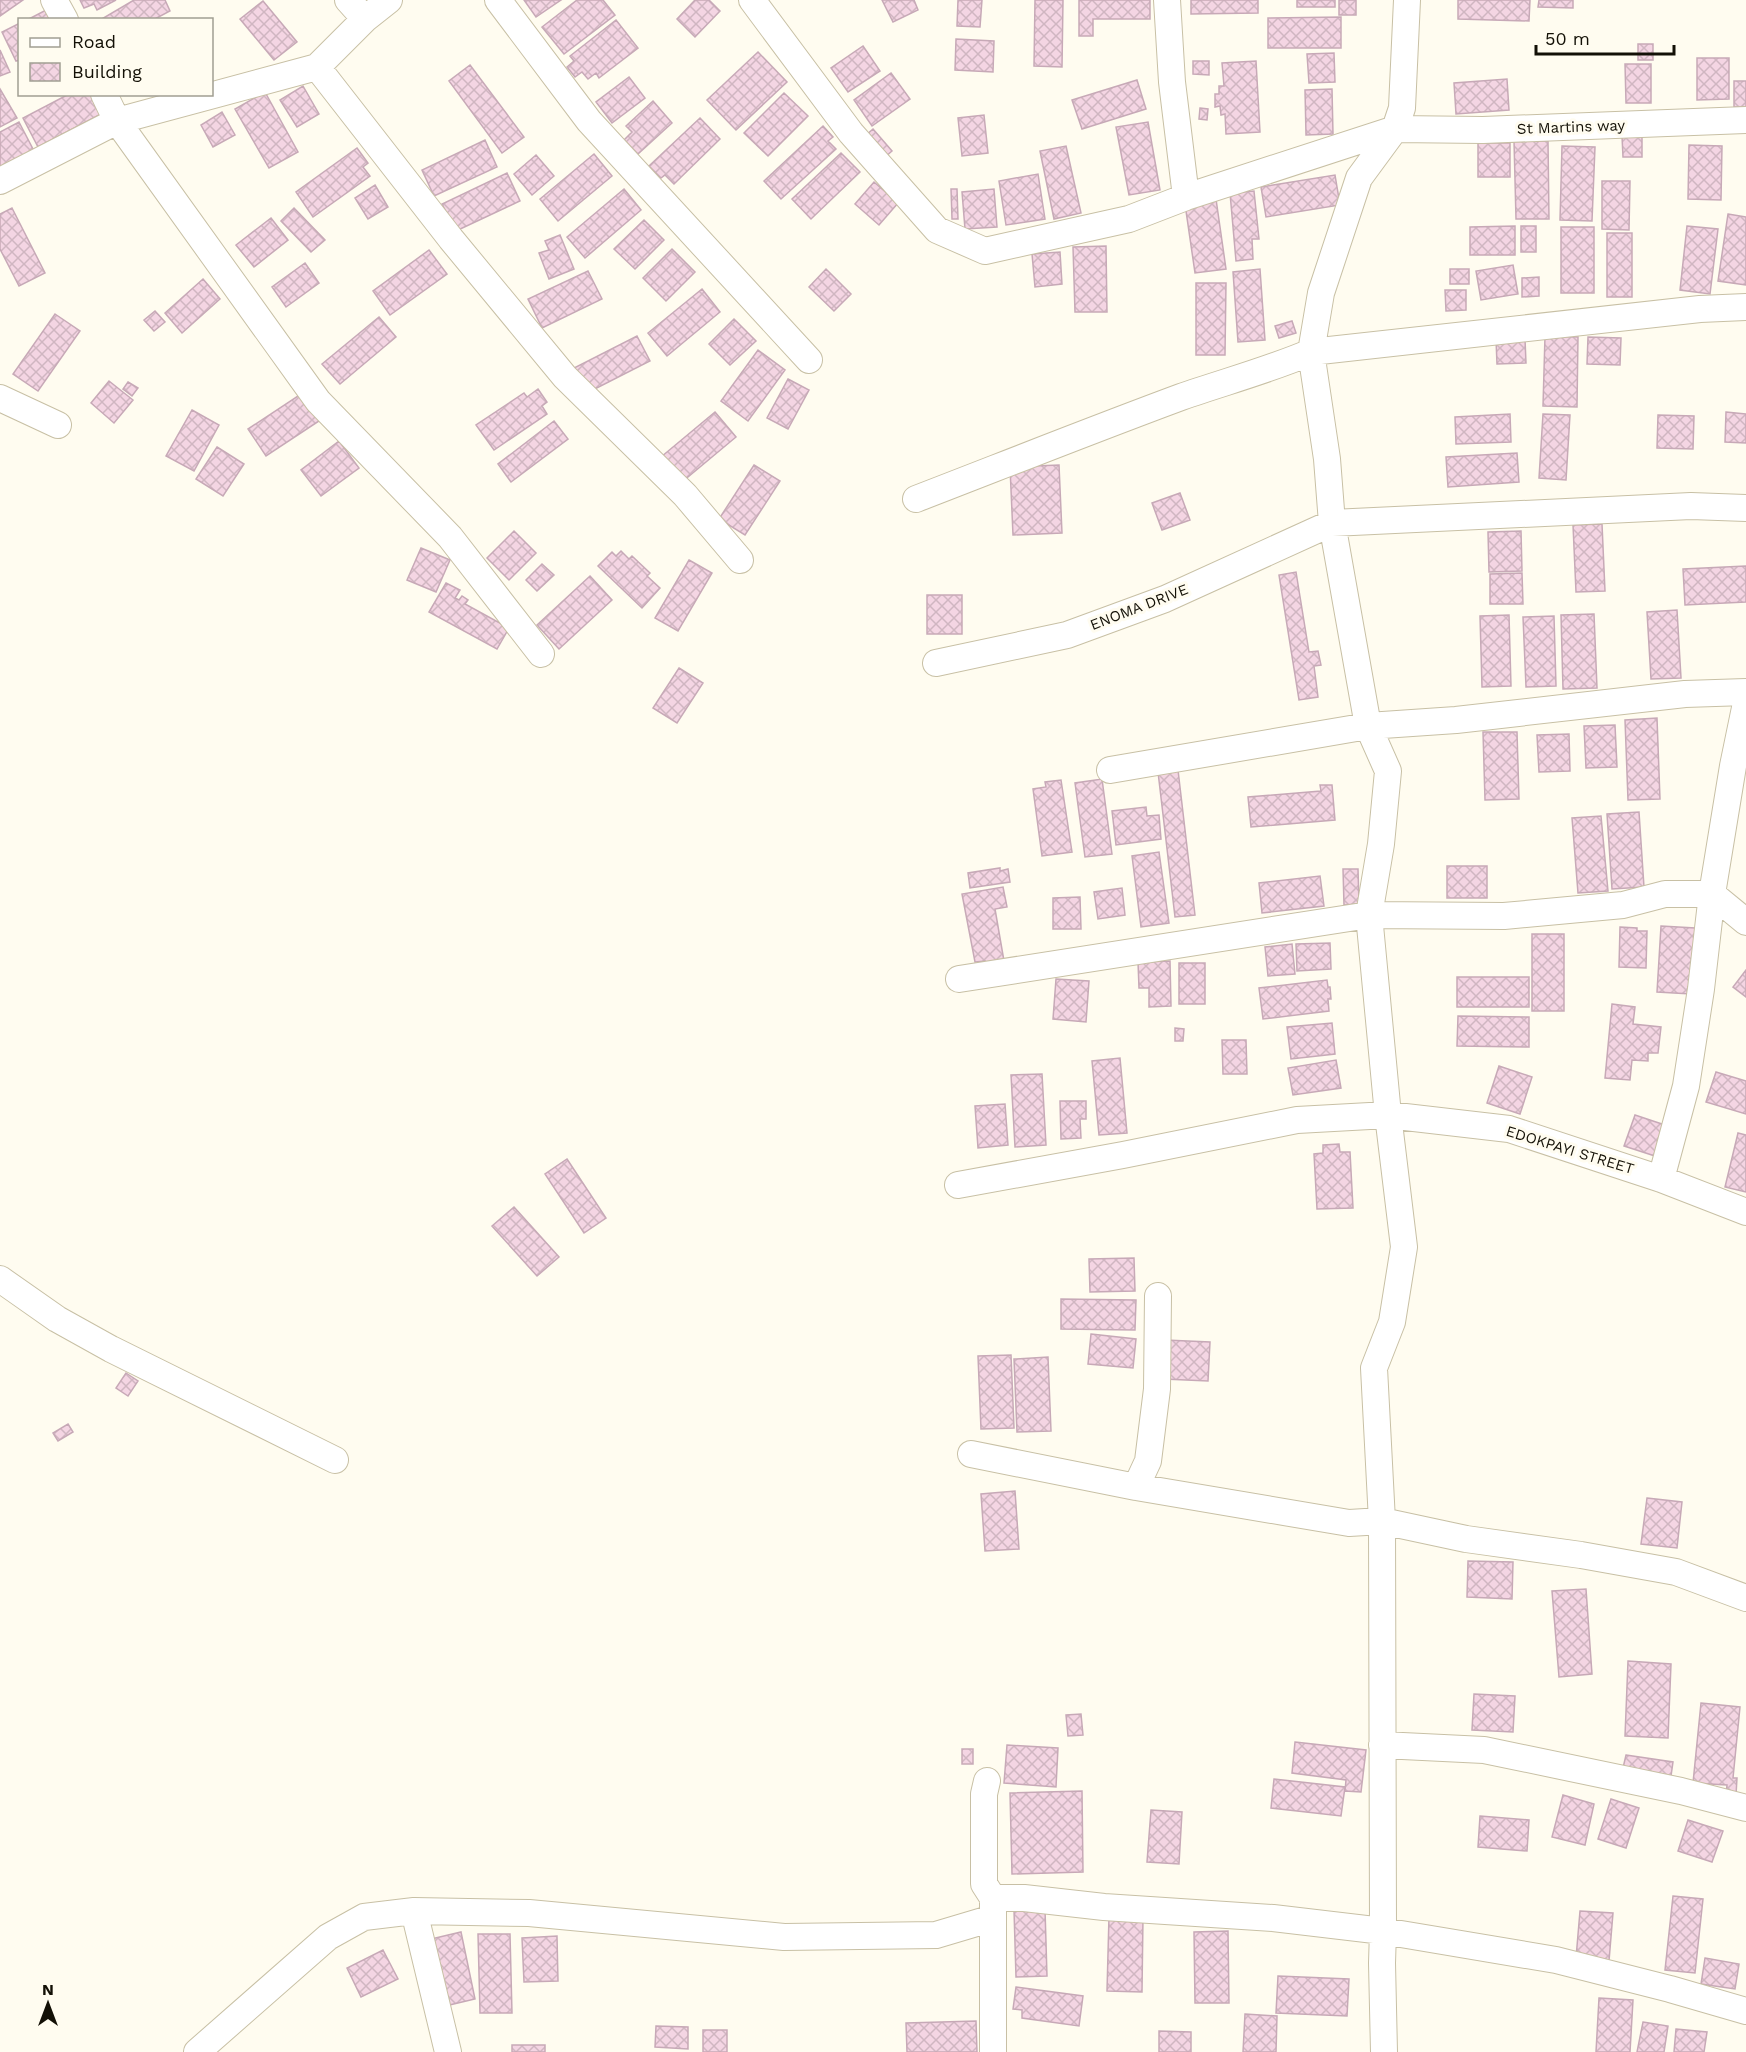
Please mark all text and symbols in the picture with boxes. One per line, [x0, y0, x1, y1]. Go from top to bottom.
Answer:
legend [18, 18, 213, 96]
scale bar [1536, 18, 1674, 56]
text: 50 m [1545, 28, 1590, 49]
text: Road [72, 31, 116, 52]
text: Building [72, 61, 142, 82]
street label: St Martins way [1517, 116, 1626, 138]
street label: ENOMA DRIVE [1087, 580, 1191, 634]
street label: EDOKPAYI STREET [1504, 1122, 1636, 1178]
north arrow [18, 1974, 78, 2034]
text: N [42, 1980, 54, 1999]

